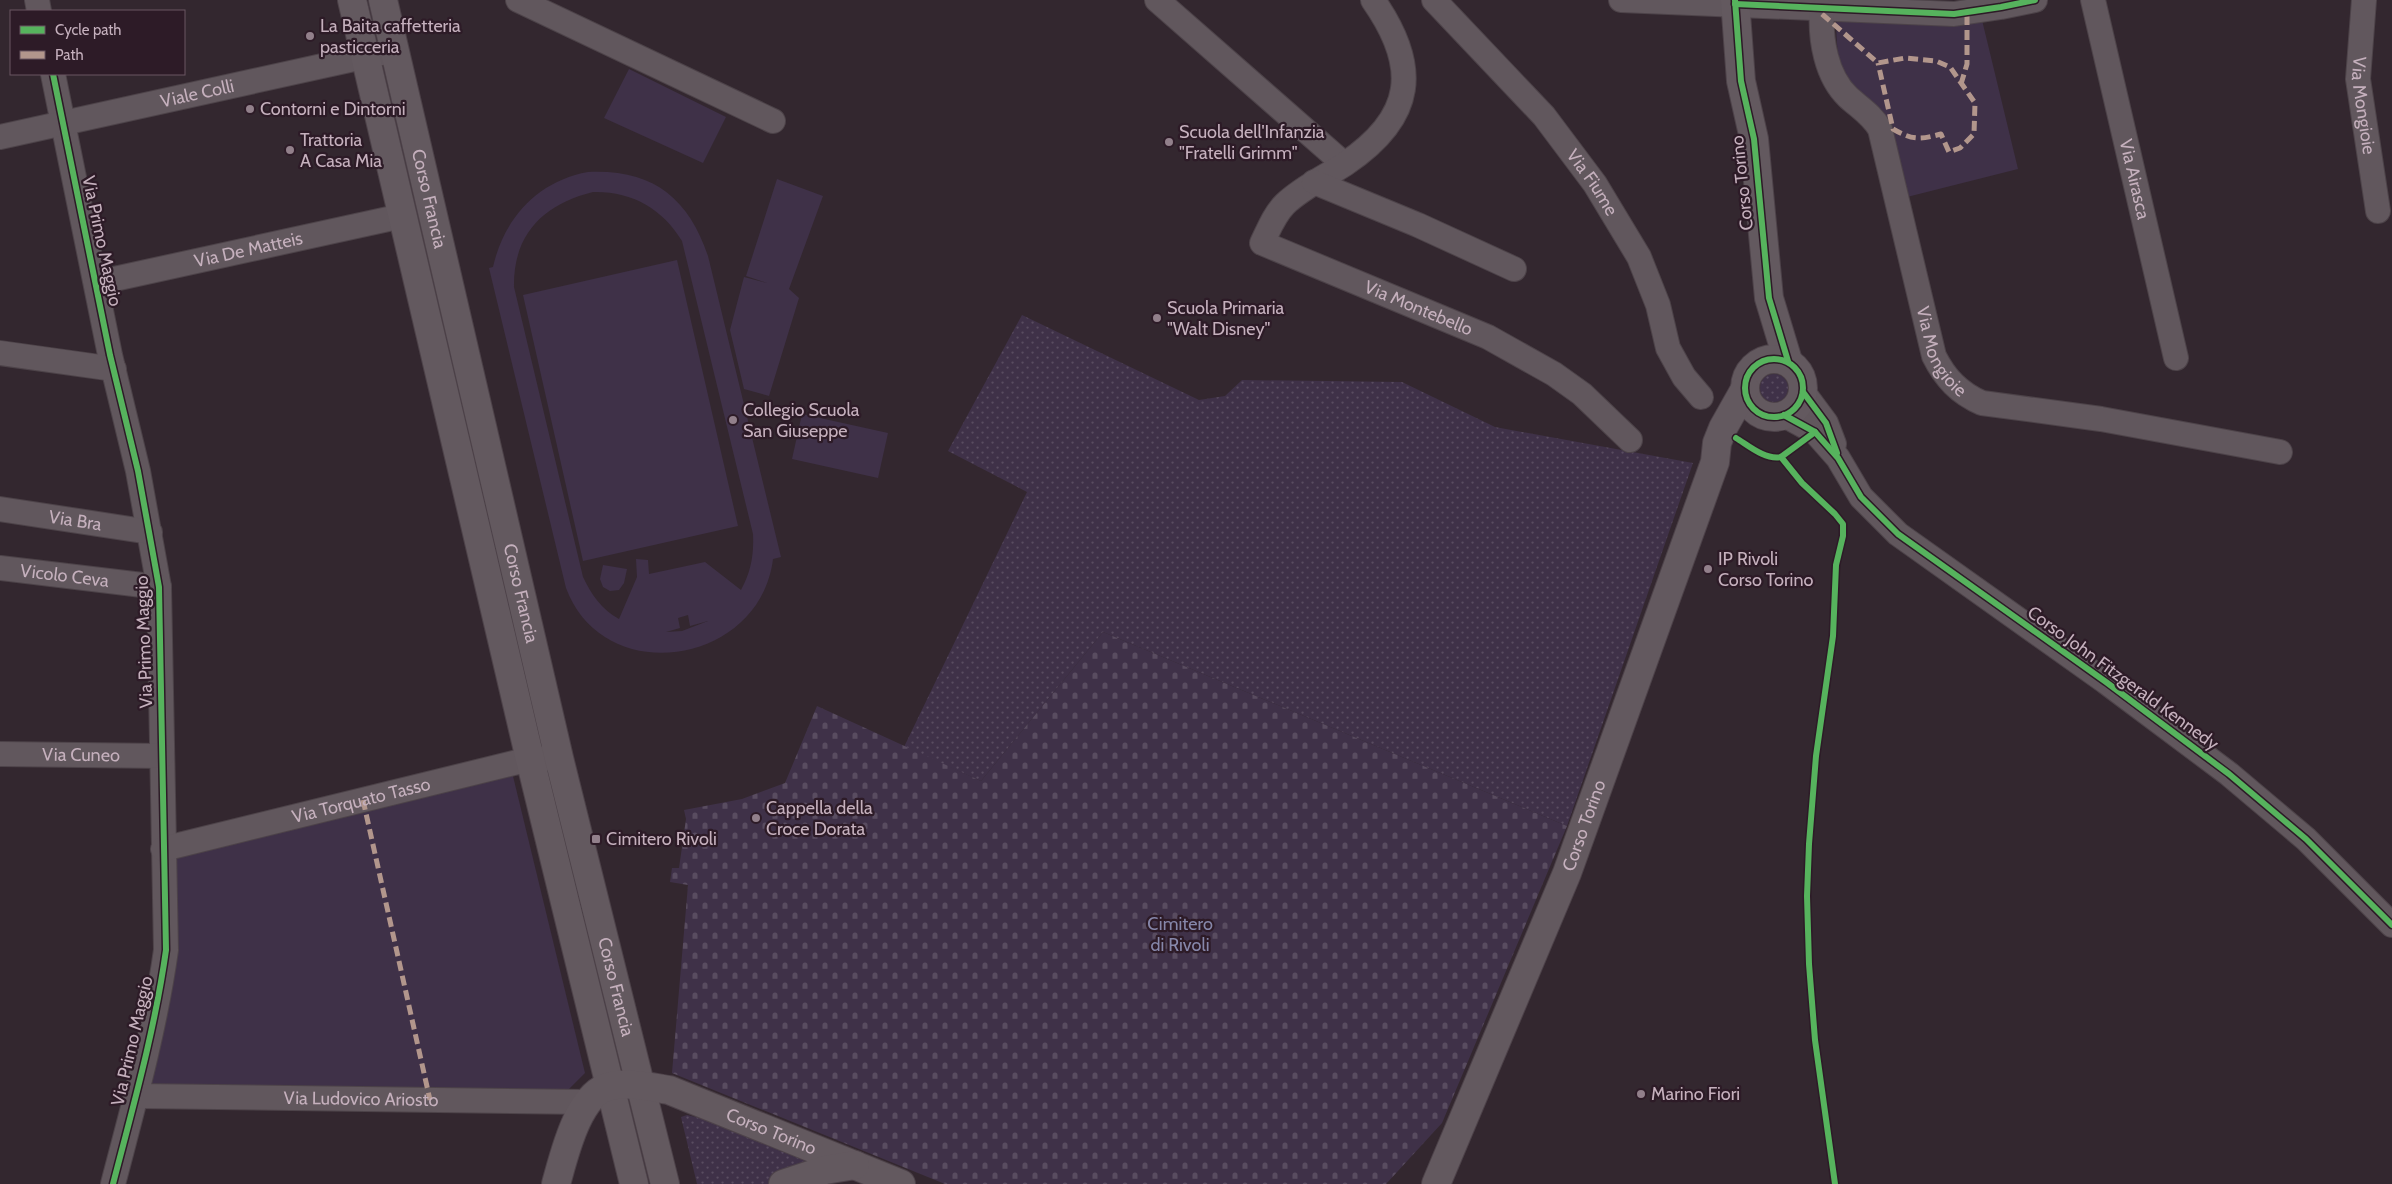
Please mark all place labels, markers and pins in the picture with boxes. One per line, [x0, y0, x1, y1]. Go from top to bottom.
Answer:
place label: La Baita caffetteria pasticceria [320, 15, 461, 58]
marker: La Baita caffetteria pasticceria [304, 30, 316, 42]
place label: Contorni e Dintorni [260, 98, 406, 120]
marker: Contorni e Dintorni [244, 103, 256, 115]
place label: Scuola dell'Infanzia "Fratelli Grimm" [1179, 121, 1325, 164]
place label: Trattoria A Casa Mia [300, 129, 382, 172]
marker: Scuola dell'Infanzia "Fratelli Grimm" [1163, 136, 1175, 148]
marker: Trattoria A Casa Mia [284, 144, 296, 156]
place label: Scuola Primaria "Walt Disney" [1167, 297, 1285, 340]
marker: Scuola Primaria "Walt Disney" [1151, 312, 1163, 324]
place label: Collegio Scuola San Giuseppe [743, 399, 860, 442]
marker: Collegio Scuola San Giuseppe [727, 414, 739, 426]
place label: IP Rivoli Corso Torino [1718, 548, 1813, 591]
marker: IP Rivoli Corso Torino [1702, 563, 1714, 575]
place label: Cappella della Croce Dorata [766, 797, 873, 840]
marker: Cappella della Croce Dorata [750, 812, 762, 824]
place label: Cimitero Rivoli [606, 828, 717, 850]
marker: Cimitero Rivoli [590, 833, 602, 845]
place label: Marino Fiori [1651, 1083, 1740, 1105]
marker: Marino Fiori [1635, 1088, 1647, 1100]

